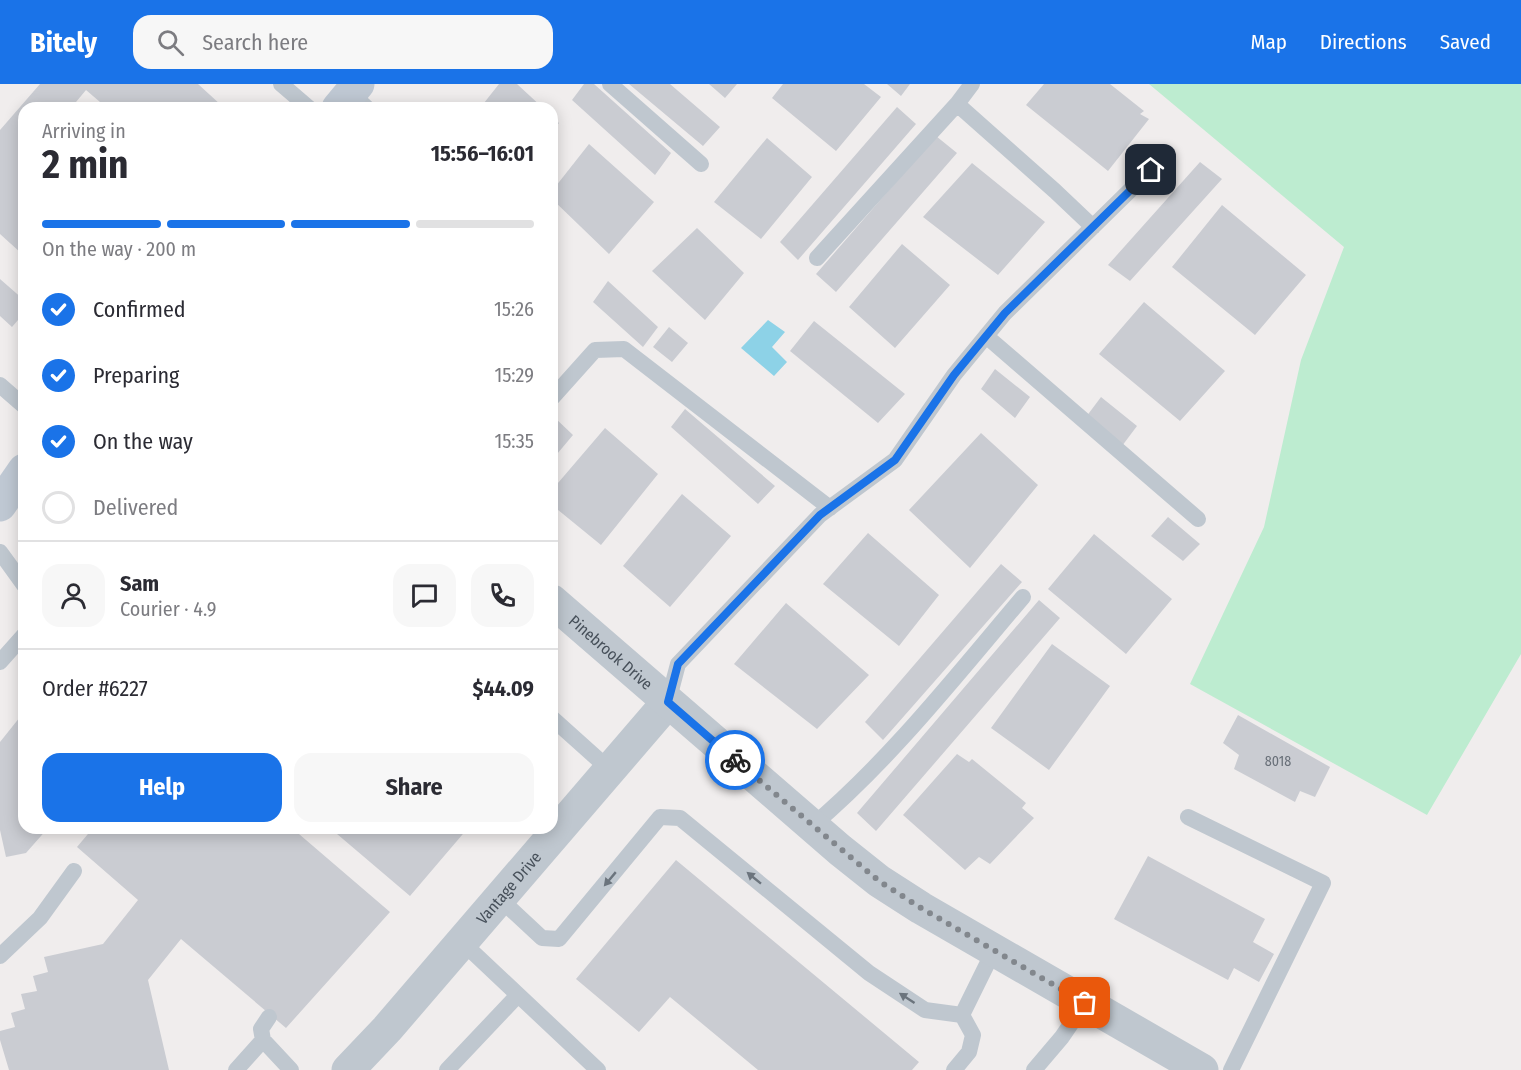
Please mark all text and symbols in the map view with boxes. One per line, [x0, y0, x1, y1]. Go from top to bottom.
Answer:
search box [133, 15, 553, 69]
text: Bitely [30, 26, 97, 59]
icon: search [154, 26, 187, 59]
text: Search here [202, 29, 308, 56]
text: Map [1250, 29, 1287, 55]
text: Directions [1320, 29, 1407, 55]
text: Saved [1440, 29, 1491, 55]
text: Arriving in [42, 119, 126, 143]
text: 15:56–16:01 [431, 140, 534, 167]
text: 2 min [42, 142, 128, 188]
pin [1125, 144, 1176, 195]
icon: home [1134, 153, 1167, 186]
text: On the way · 200 m [42, 237, 196, 261]
icon: check [42, 293, 75, 326]
text: Confirmed [93, 296, 186, 323]
text: 15:26 [494, 297, 534, 321]
icon: check [42, 359, 75, 392]
text: Preparing [93, 362, 179, 389]
text: 15:29 [494, 363, 534, 387]
icon: check [42, 425, 75, 458]
text: On the way [93, 428, 193, 455]
text: 15:35 [494, 429, 534, 453]
text: Delivered [93, 494, 178, 521]
button: person [42, 564, 105, 627]
button: chat [393, 564, 456, 627]
button: phone [471, 564, 534, 627]
text: Sam [120, 570, 159, 597]
text: Courier · 4.9 [120, 597, 216, 621]
street label: Pinebrook Drive [565, 611, 656, 694]
text: Order #6227 [42, 675, 148, 702]
text: $44.09 [472, 675, 534, 702]
courier [705, 730, 765, 790]
icon: bike [719, 744, 752, 777]
button: Help [42, 753, 282, 822]
button: Share [294, 753, 534, 822]
house number: 8018 [1265, 753, 1291, 770]
street label: Vantage Drive [473, 848, 545, 928]
one-way arrow [604, 871, 617, 886]
one-way arrow [746, 872, 762, 885]
pin [1059, 977, 1110, 1028]
icon: bag [1068, 986, 1101, 1019]
one-way arrow [899, 993, 915, 1004]

